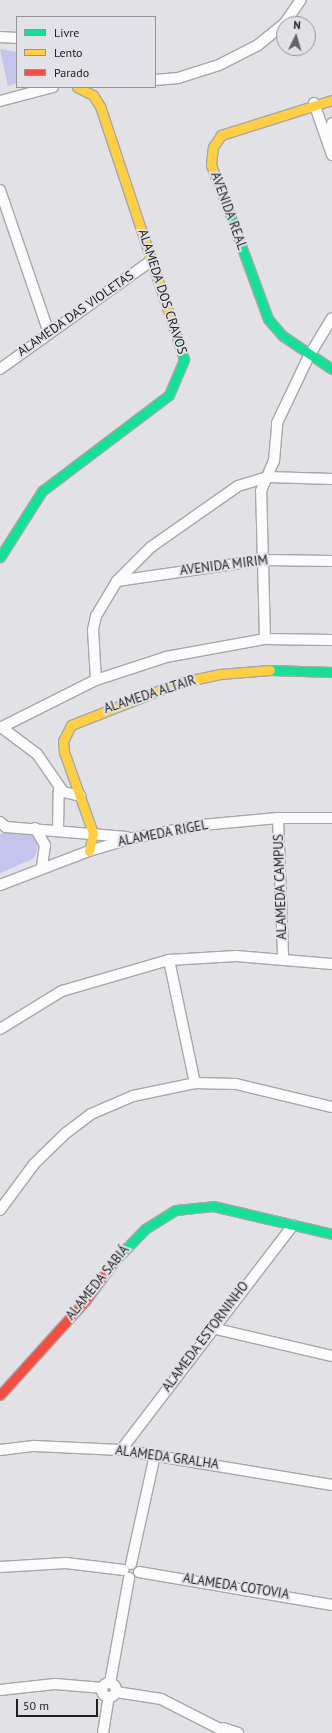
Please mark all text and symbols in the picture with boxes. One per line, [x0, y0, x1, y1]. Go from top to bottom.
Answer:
legend [16, 16, 156, 88]
north arrow [276, 16, 316, 56]
text: N [293, 18, 301, 32]
text: Livre [54, 25, 79, 40]
text: Lento [54, 45, 83, 60]
text: Parado [54, 65, 89, 80]
street label: AVENIDA REAL [207, 170, 249, 252]
street label: ALAMEDA DOS CRAVOS [134, 227, 190, 357]
street label: ALAMEDA DAS VIOLETAS [14, 268, 138, 360]
street label: AVENIDA MIRIM [179, 553, 269, 579]
street label: ALAMEDA ALTAIR [102, 673, 198, 717]
street label: ALAMEDA RIGEL [117, 818, 209, 850]
street label: ALAMEDA CAMPUS [271, 834, 291, 940]
street label: ALAMEDA SABIÁ [63, 1242, 133, 1324]
street label: ALAMEDA ESTORNINHO [159, 1279, 253, 1395]
street label: ALAMEDA GRALHA [114, 1443, 220, 1473]
street label: ALAMEDA COTOVIA [182, 1571, 290, 1603]
scale bar [18, 1691, 100, 1717]
text: 50 m [23, 1698, 49, 1713]

